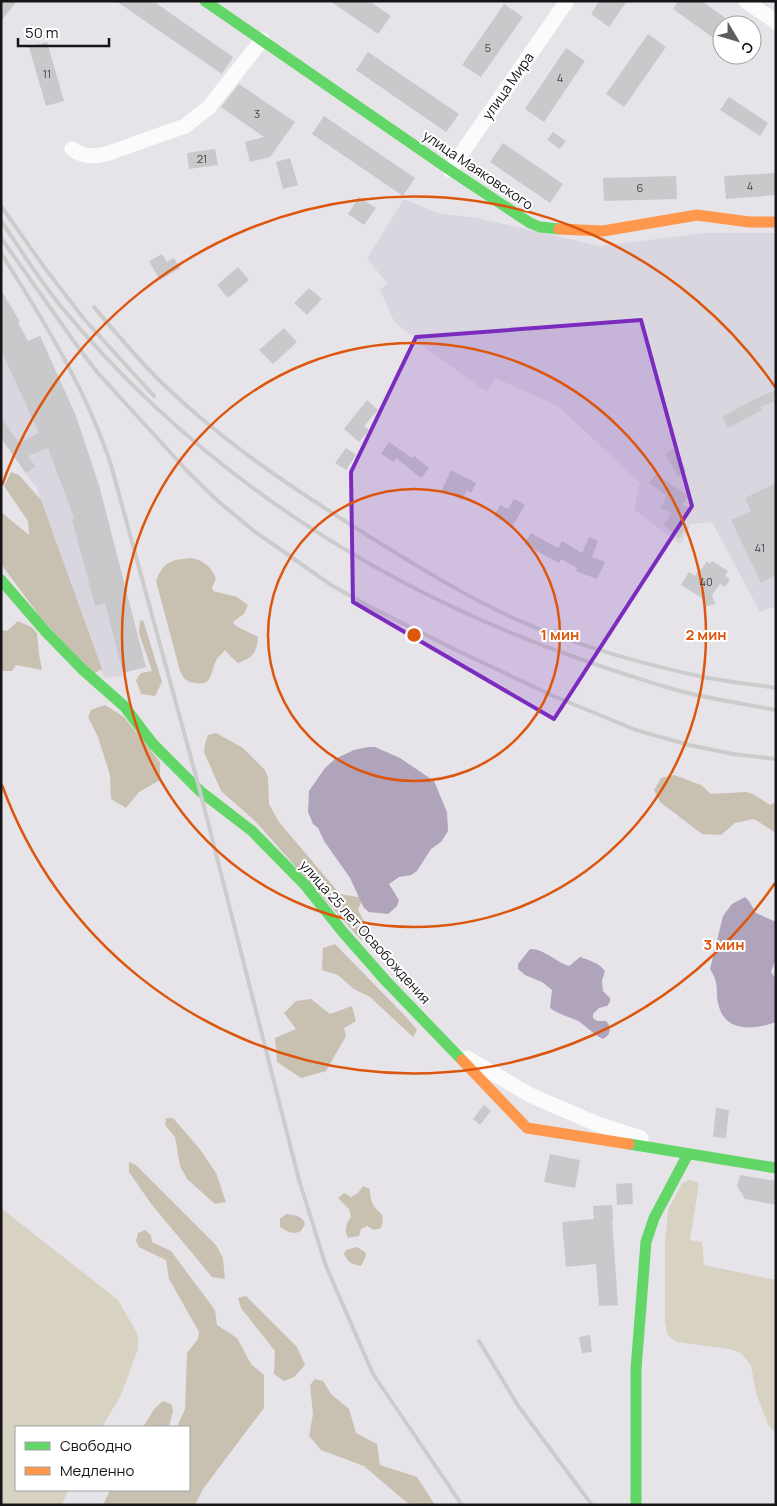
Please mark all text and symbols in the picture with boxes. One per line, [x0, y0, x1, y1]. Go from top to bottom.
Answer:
scale bar [18, 15, 109, 47]
north arrow [712, 15, 762, 65]
text: 50 m [25, 22, 59, 43]
text: С [737, 38, 758, 58]
house number: 5 [485, 40, 491, 55]
street label: улица Мира [477, 48, 538, 123]
house number: 11 [43, 66, 51, 81]
house number: 4 [557, 70, 563, 85]
house number: 3 [254, 106, 260, 121]
street label: улица Маяковского [419, 125, 537, 214]
house number: 21 [197, 151, 207, 166]
house number: 4 [747, 178, 753, 193]
house number: 6 [637, 180, 644, 195]
house number: 41 [755, 540, 765, 555]
house number: 40 [699, 574, 713, 589]
text: 1 мин [541, 624, 579, 645]
text: 2 мин [685, 624, 727, 645]
centre of rings [405, 626, 423, 644]
street label: улица 25 лет Освобождения [296, 856, 435, 1008]
text: 3 мин [703, 934, 745, 955]
legend [15, 1426, 190, 1491]
text: Свободно [60, 1435, 132, 1456]
text: Медленно [60, 1460, 134, 1481]

